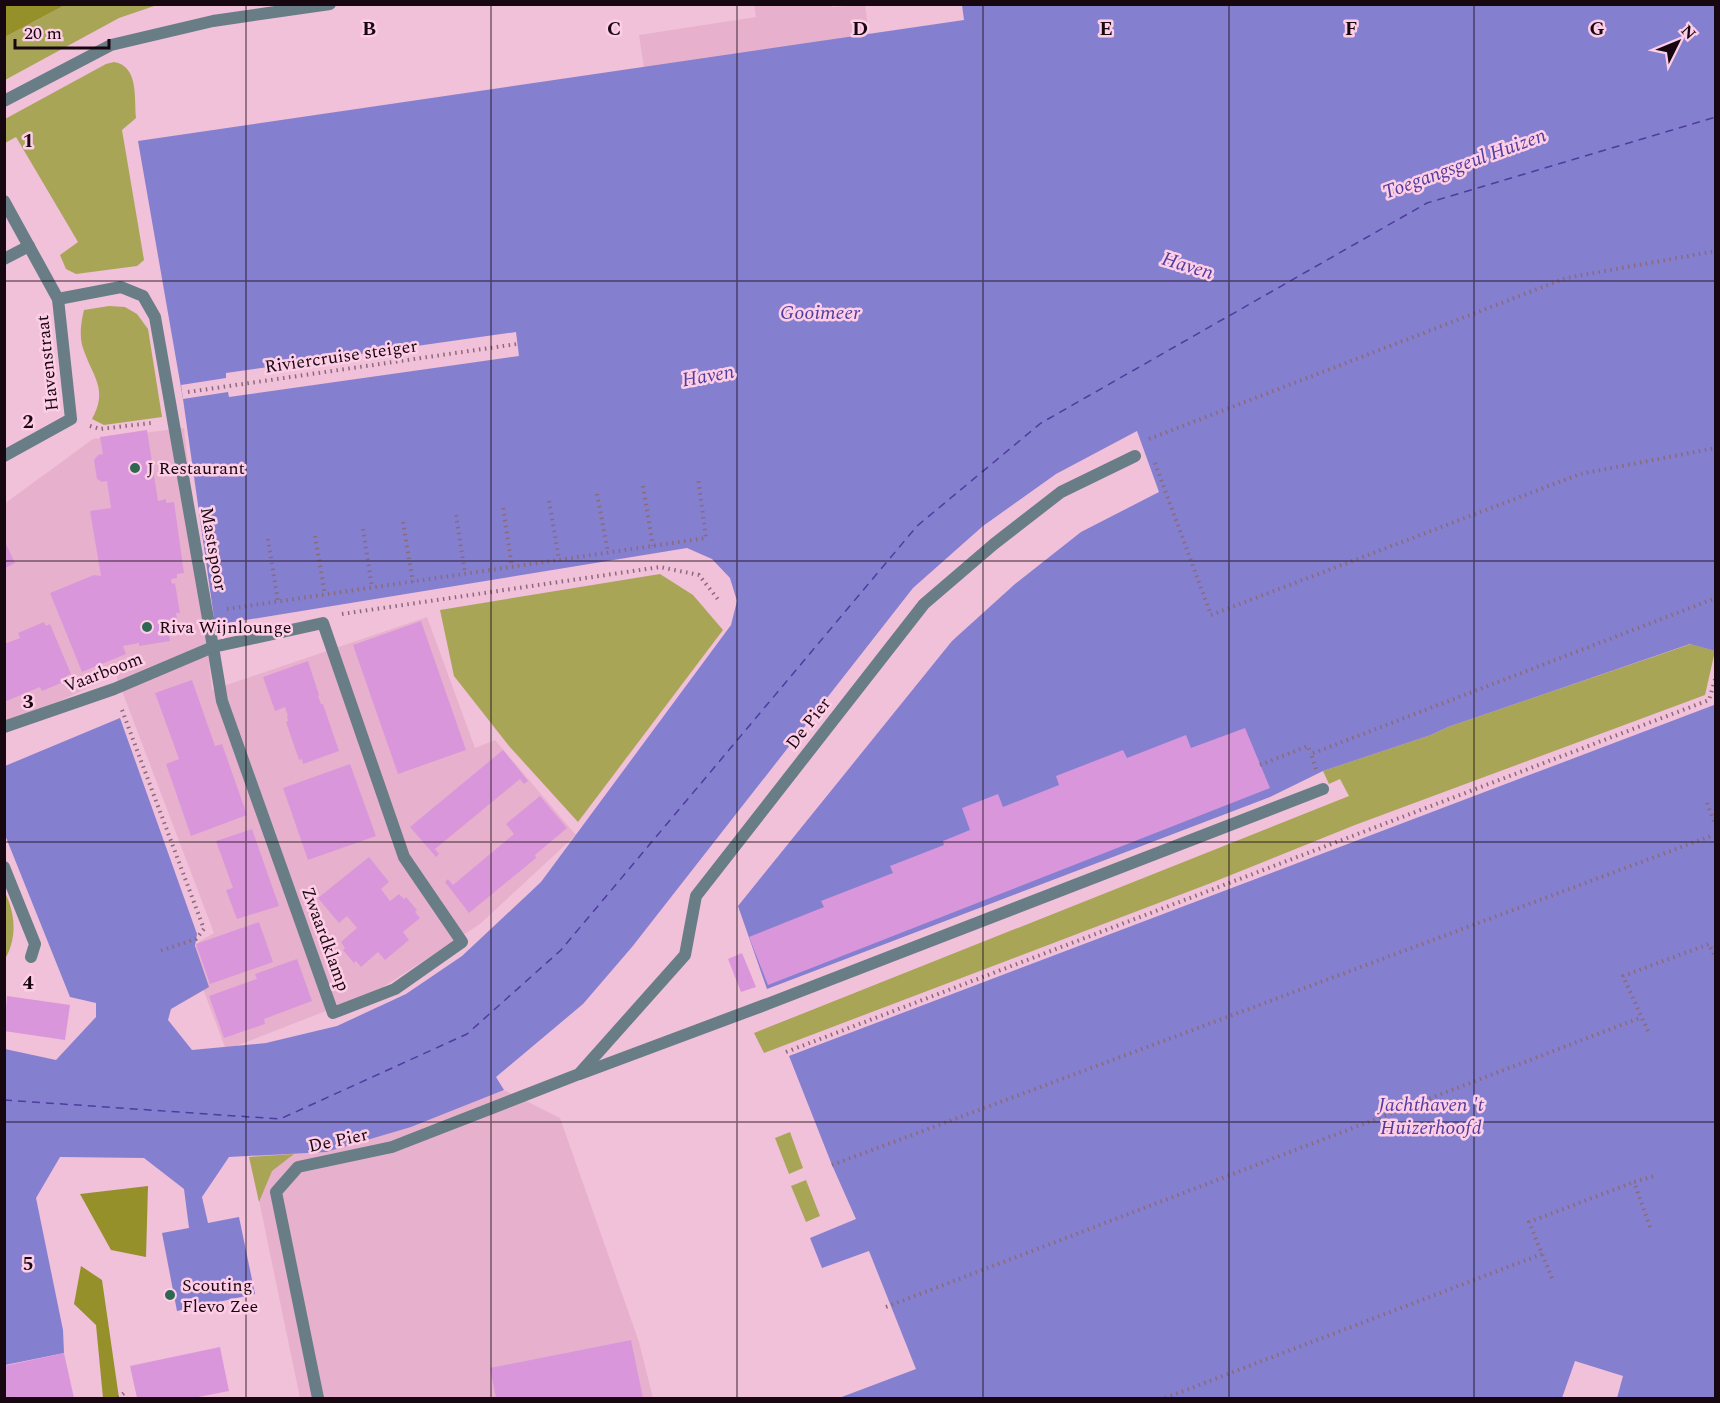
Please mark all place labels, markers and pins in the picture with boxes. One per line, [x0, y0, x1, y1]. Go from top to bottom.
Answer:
place label: J Restaurant [147, 455, 245, 482]
marker: J Restaurant [128, 461, 142, 475]
place label: Riva Wijnlounge [159, 614, 292, 641]
marker: Riva Wijnlounge [140, 620, 154, 634]
place label: Scouting Flevo Zee [182, 1272, 258, 1320]
marker: Scouting Flevo Zee [163, 1288, 177, 1302]

